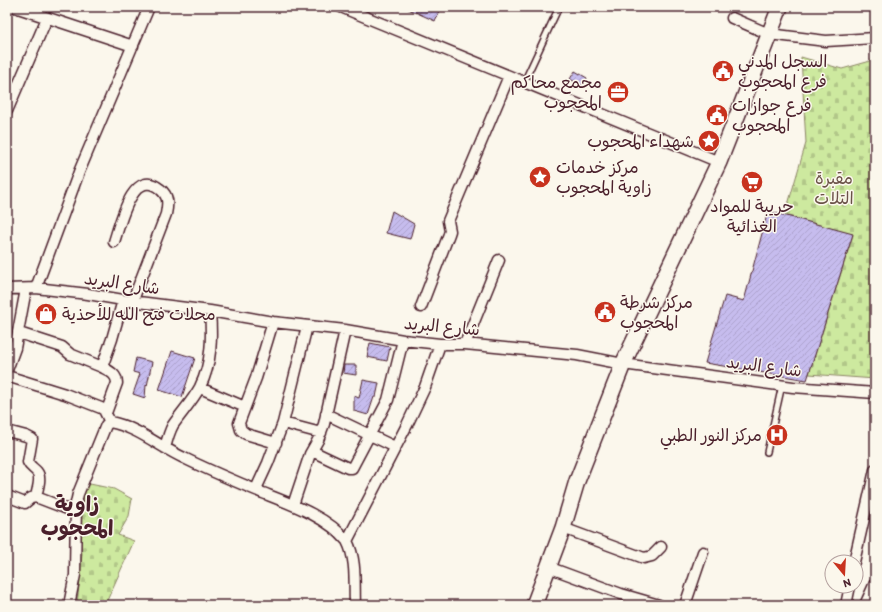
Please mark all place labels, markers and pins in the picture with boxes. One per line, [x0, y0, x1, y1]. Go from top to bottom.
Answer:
place label: السجل المدني فرع المحجوب [738, 51, 827, 93]
public building icon: السجل المدني فرع المحجوب [710, 58, 736, 84]
place label: مجمع محاكم المحجوب [511, 72, 602, 113]
office icon: مجمع محاكم المحجوب [605, 79, 631, 105]
place label: فرع جوازات المحجوب [732, 95, 812, 136]
public building icon: فرع جوازات المحجوب [704, 102, 730, 128]
place icon: شهداء المحجوب [696, 128, 722, 154]
place label: شهداء المحجوب [587, 131, 694, 152]
place label: مركز خدمات زاوية المحجوب [556, 157, 652, 198]
place icon: مركز خدمات زاوية المحجوب [527, 164, 553, 190]
supermarket icon: حريبة للمواد الغذائية [739, 169, 765, 195]
place label: حريبة للمواد الغذائية [710, 196, 794, 236]
place label: مركز شرطة المحجوب [620, 292, 693, 333]
public building icon: مركز شرطة المحجوب [592, 299, 618, 325]
shop icon: محلات فتح الله للأحذية [33, 301, 59, 327]
place label: محلات فتح الله للأحذية [62, 303, 216, 326]
hospital icon: مركز النور الطبي [764, 422, 790, 448]
place label: مركز النور الطبي [660, 425, 762, 450]

